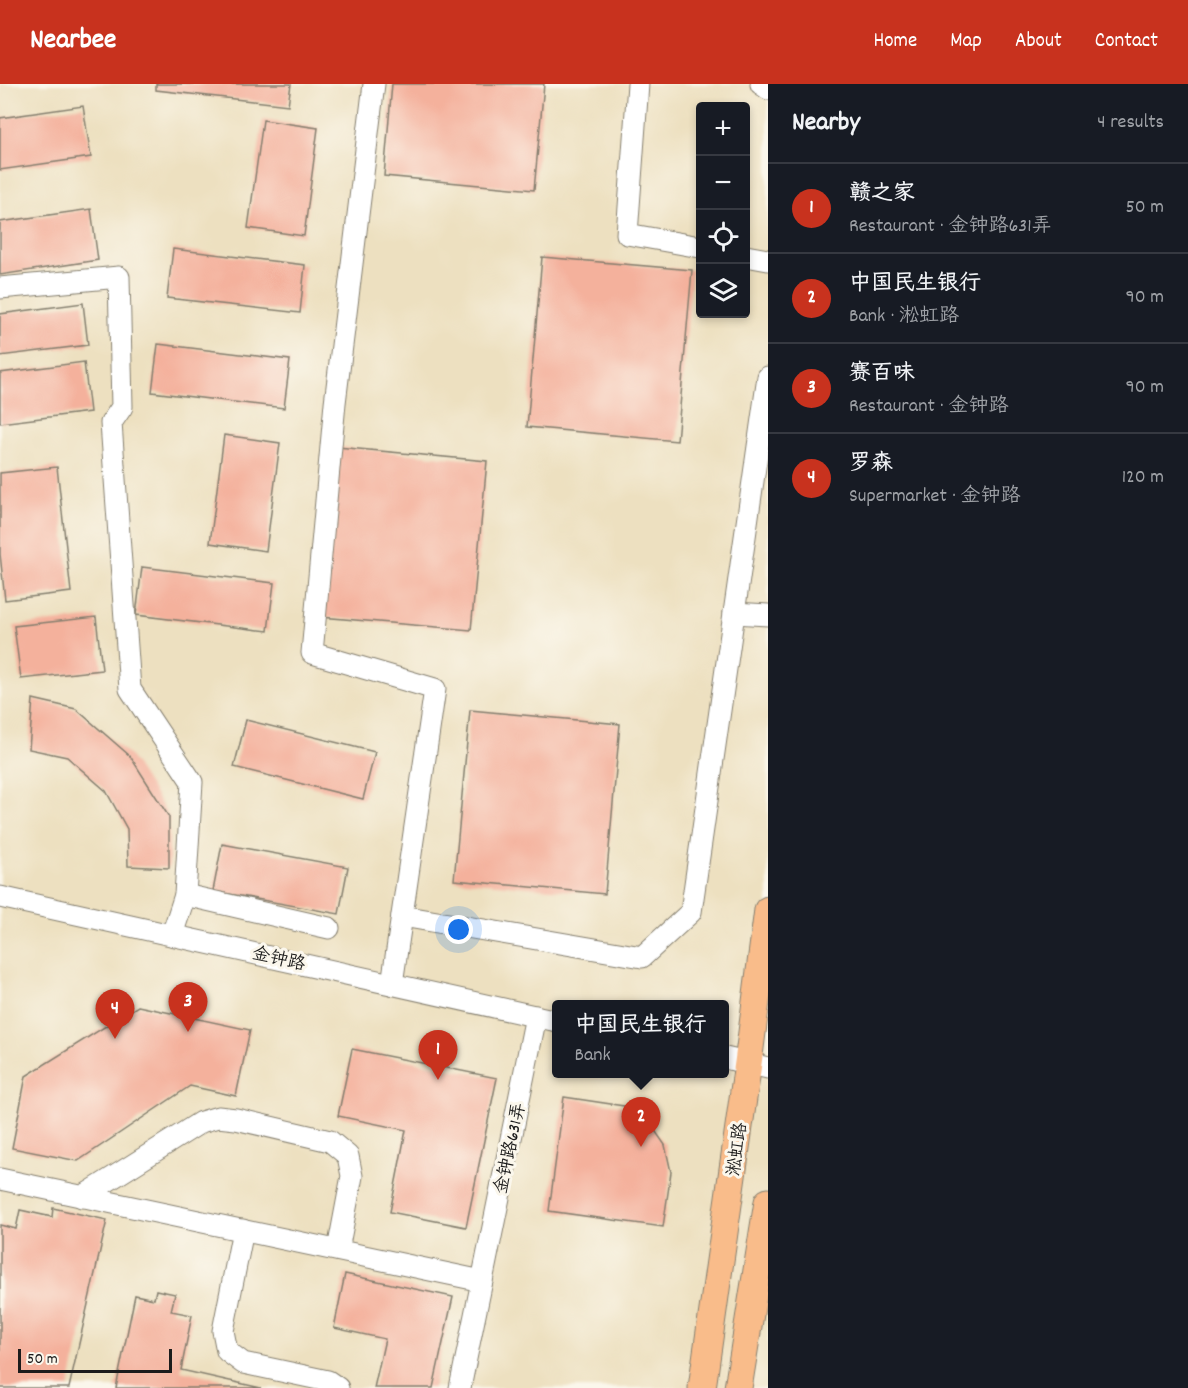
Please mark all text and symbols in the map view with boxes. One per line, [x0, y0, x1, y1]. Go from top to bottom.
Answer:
text: Nearbee [30, 22, 116, 62]
text: Home [873, 27, 917, 57]
text: Map [950, 27, 982, 57]
text: About [1015, 27, 1062, 57]
text: Contact [1095, 27, 1158, 57]
map controls [696, 102, 750, 318]
button: + [696, 102, 750, 156]
text: Nearby [792, 105, 860, 142]
text: 4 results [1097, 109, 1164, 137]
button: − [696, 156, 750, 210]
text: 赣之家 [849, 179, 915, 210]
text: 1 [809, 194, 814, 222]
text: 50 m [1126, 194, 1164, 222]
button: locate [696, 210, 750, 264]
text: Restaurant · 金钟路631弄 [849, 213, 1052, 241]
button: layers [696, 264, 750, 318]
text: 中国民生银行 [849, 269, 981, 300]
text: 2 [807, 284, 816, 312]
text: 90 m [1126, 284, 1164, 312]
text: Bank · 淞虹路 [849, 303, 959, 331]
text: 赛百味 [849, 359, 915, 390]
text: 3 [807, 374, 816, 402]
text: 90 m [1126, 374, 1164, 402]
text: Restaurant · 金钟路 [849, 393, 1009, 421]
text: 罗森 [849, 449, 893, 480]
text: 4 [807, 464, 816, 492]
text: 120 m [1122, 464, 1164, 492]
text: Supermarket · 金钟路 [849, 483, 1021, 511]
your location [444, 915, 473, 944]
street label: 金钟路 [249, 942, 308, 979]
pin: 3 [168, 982, 207, 1032]
pin: 4 [96, 990, 134, 1039]
popup [552, 1000, 729, 1078]
text: 中国民生银行 [574, 1011, 707, 1042]
pin: 1 [418, 1030, 458, 1080]
text: Bank [574, 1042, 611, 1070]
pin: 2 [622, 1098, 660, 1147]
street label: 金钟路631弄 [490, 1101, 533, 1196]
street label: 淞虹路 [722, 1121, 755, 1178]
scale bar [18, 1346, 172, 1374]
text: 50 m [27, 1348, 58, 1371]

